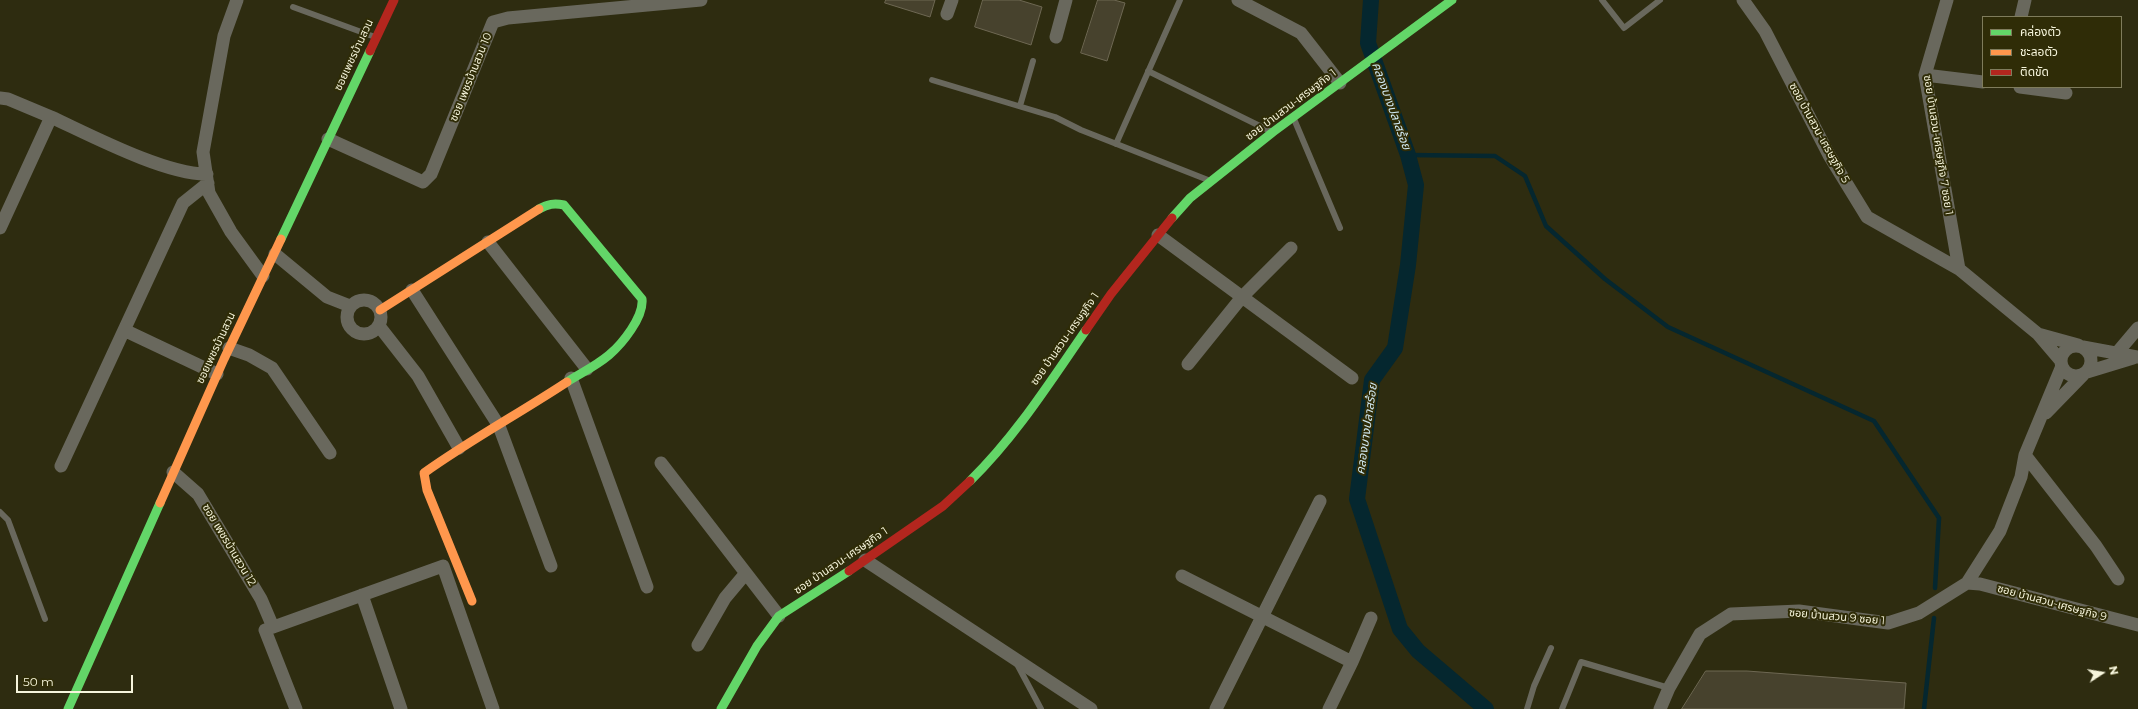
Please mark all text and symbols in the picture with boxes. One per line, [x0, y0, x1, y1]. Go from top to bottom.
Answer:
legend [1982, 16, 2122, 88]
street label: ซอยเพชรบ้านสวน [332, 17, 376, 93]
text: คล่องตัว [2020, 24, 2061, 39]
street label: ซอย เพชรบ้านสวน 10 [447, 31, 495, 123]
text: ชะลอตัว [2020, 44, 2058, 59]
water label: คลองบางปลาสร้อย [1369, 60, 1413, 152]
text: ติดขัด [2020, 64, 2049, 79]
street label: ซอย บ้านสวน-เศรษฐกิจ 1 [1243, 67, 1339, 143]
street label: ซอย บ้านสวน-เศรษฐกิจ 7 ซอย 1 [1920, 74, 1956, 216]
street label: ซอย บ้านสวน-เศรษฐกิจ 5 [1786, 81, 1852, 185]
street label: ซอย บ้านสวน-เศรษฐกิจ 1 [1028, 290, 1102, 388]
street label: ซอยเพชรบ้านสวน [194, 310, 238, 386]
water label: คลองบางปลาสร้อย [1353, 383, 1381, 475]
street label: ซอย เพชรบ้านสวน 12 [199, 502, 259, 588]
street label: ซอย บ้านสวน-เศรษฐกิจ 1 [792, 525, 890, 597]
street label: ซอย บ้านสวน-เศรษฐกิจ 9 [1996, 582, 2108, 624]
street label: ซอย บ้านสวน 9 ซอย 1 [1788, 606, 1886, 628]
north arrow [2082, 653, 2122, 693]
text: N [2106, 665, 2122, 676]
scale bar [18, 667, 135, 693]
text: 50 m [23, 674, 54, 689]

